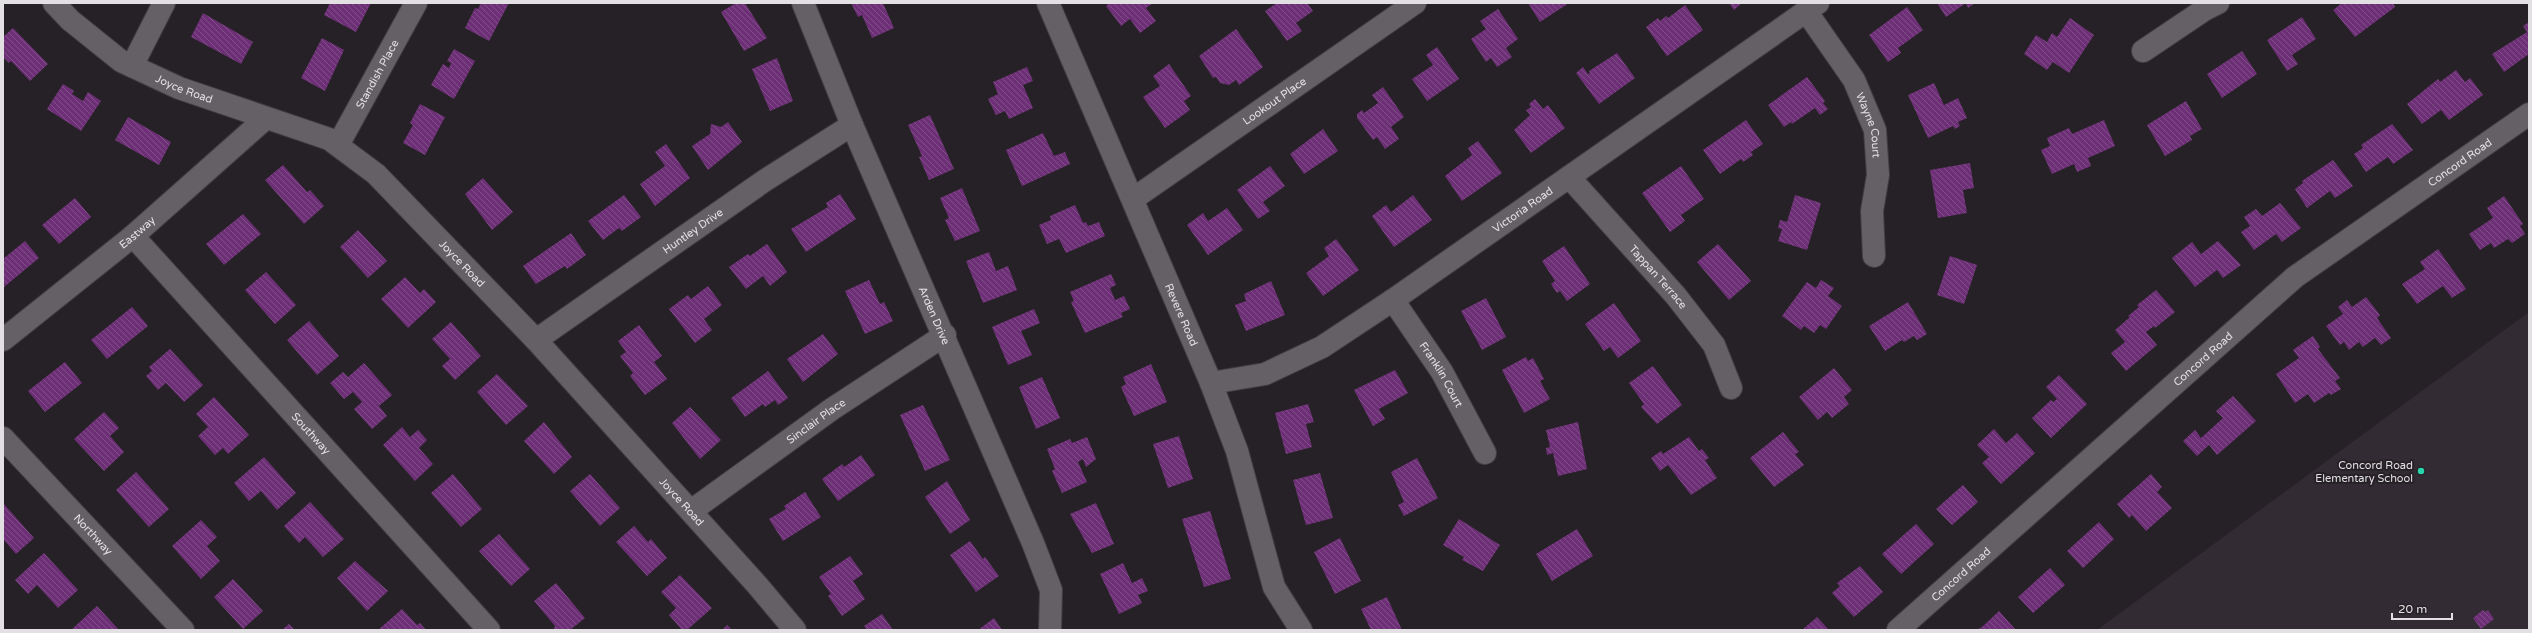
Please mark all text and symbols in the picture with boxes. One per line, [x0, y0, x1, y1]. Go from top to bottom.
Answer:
street label: Standish Place [353, 38, 402, 111]
street label: Joyce Road [153, 72, 214, 106]
street label: Lookout Place [1240, 75, 1309, 128]
street label: Wayne Court [1853, 91, 1883, 158]
street label: Concord Road [2426, 136, 2495, 189]
street label: Victoria Road [1490, 184, 1556, 235]
street label: Huntley Drive [660, 206, 726, 257]
street label: Eastway [117, 213, 158, 252]
street label: Joyce Road [436, 238, 487, 290]
street label: Tappan Terrace [1626, 243, 1689, 312]
street label: Revere Road [1162, 281, 1200, 348]
street label: Arden Drive [916, 285, 952, 347]
street label: Concord Road [2171, 329, 2236, 389]
street label: Franklin Court [1416, 340, 1466, 410]
street label: Sinclair Place [784, 396, 848, 447]
street label: Southway [289, 410, 333, 457]
place label: Concord Road Elementary School [2315, 459, 2413, 485]
marker: Concord Road Elementary School [2416, 466, 2426, 476]
street label: Joyce Road [656, 475, 706, 529]
street label: Northway [71, 512, 115, 558]
street label: Concord Road [1929, 545, 1993, 604]
scale bar [2392, 595, 2452, 621]
text: 20 m [2398, 602, 2427, 616]

